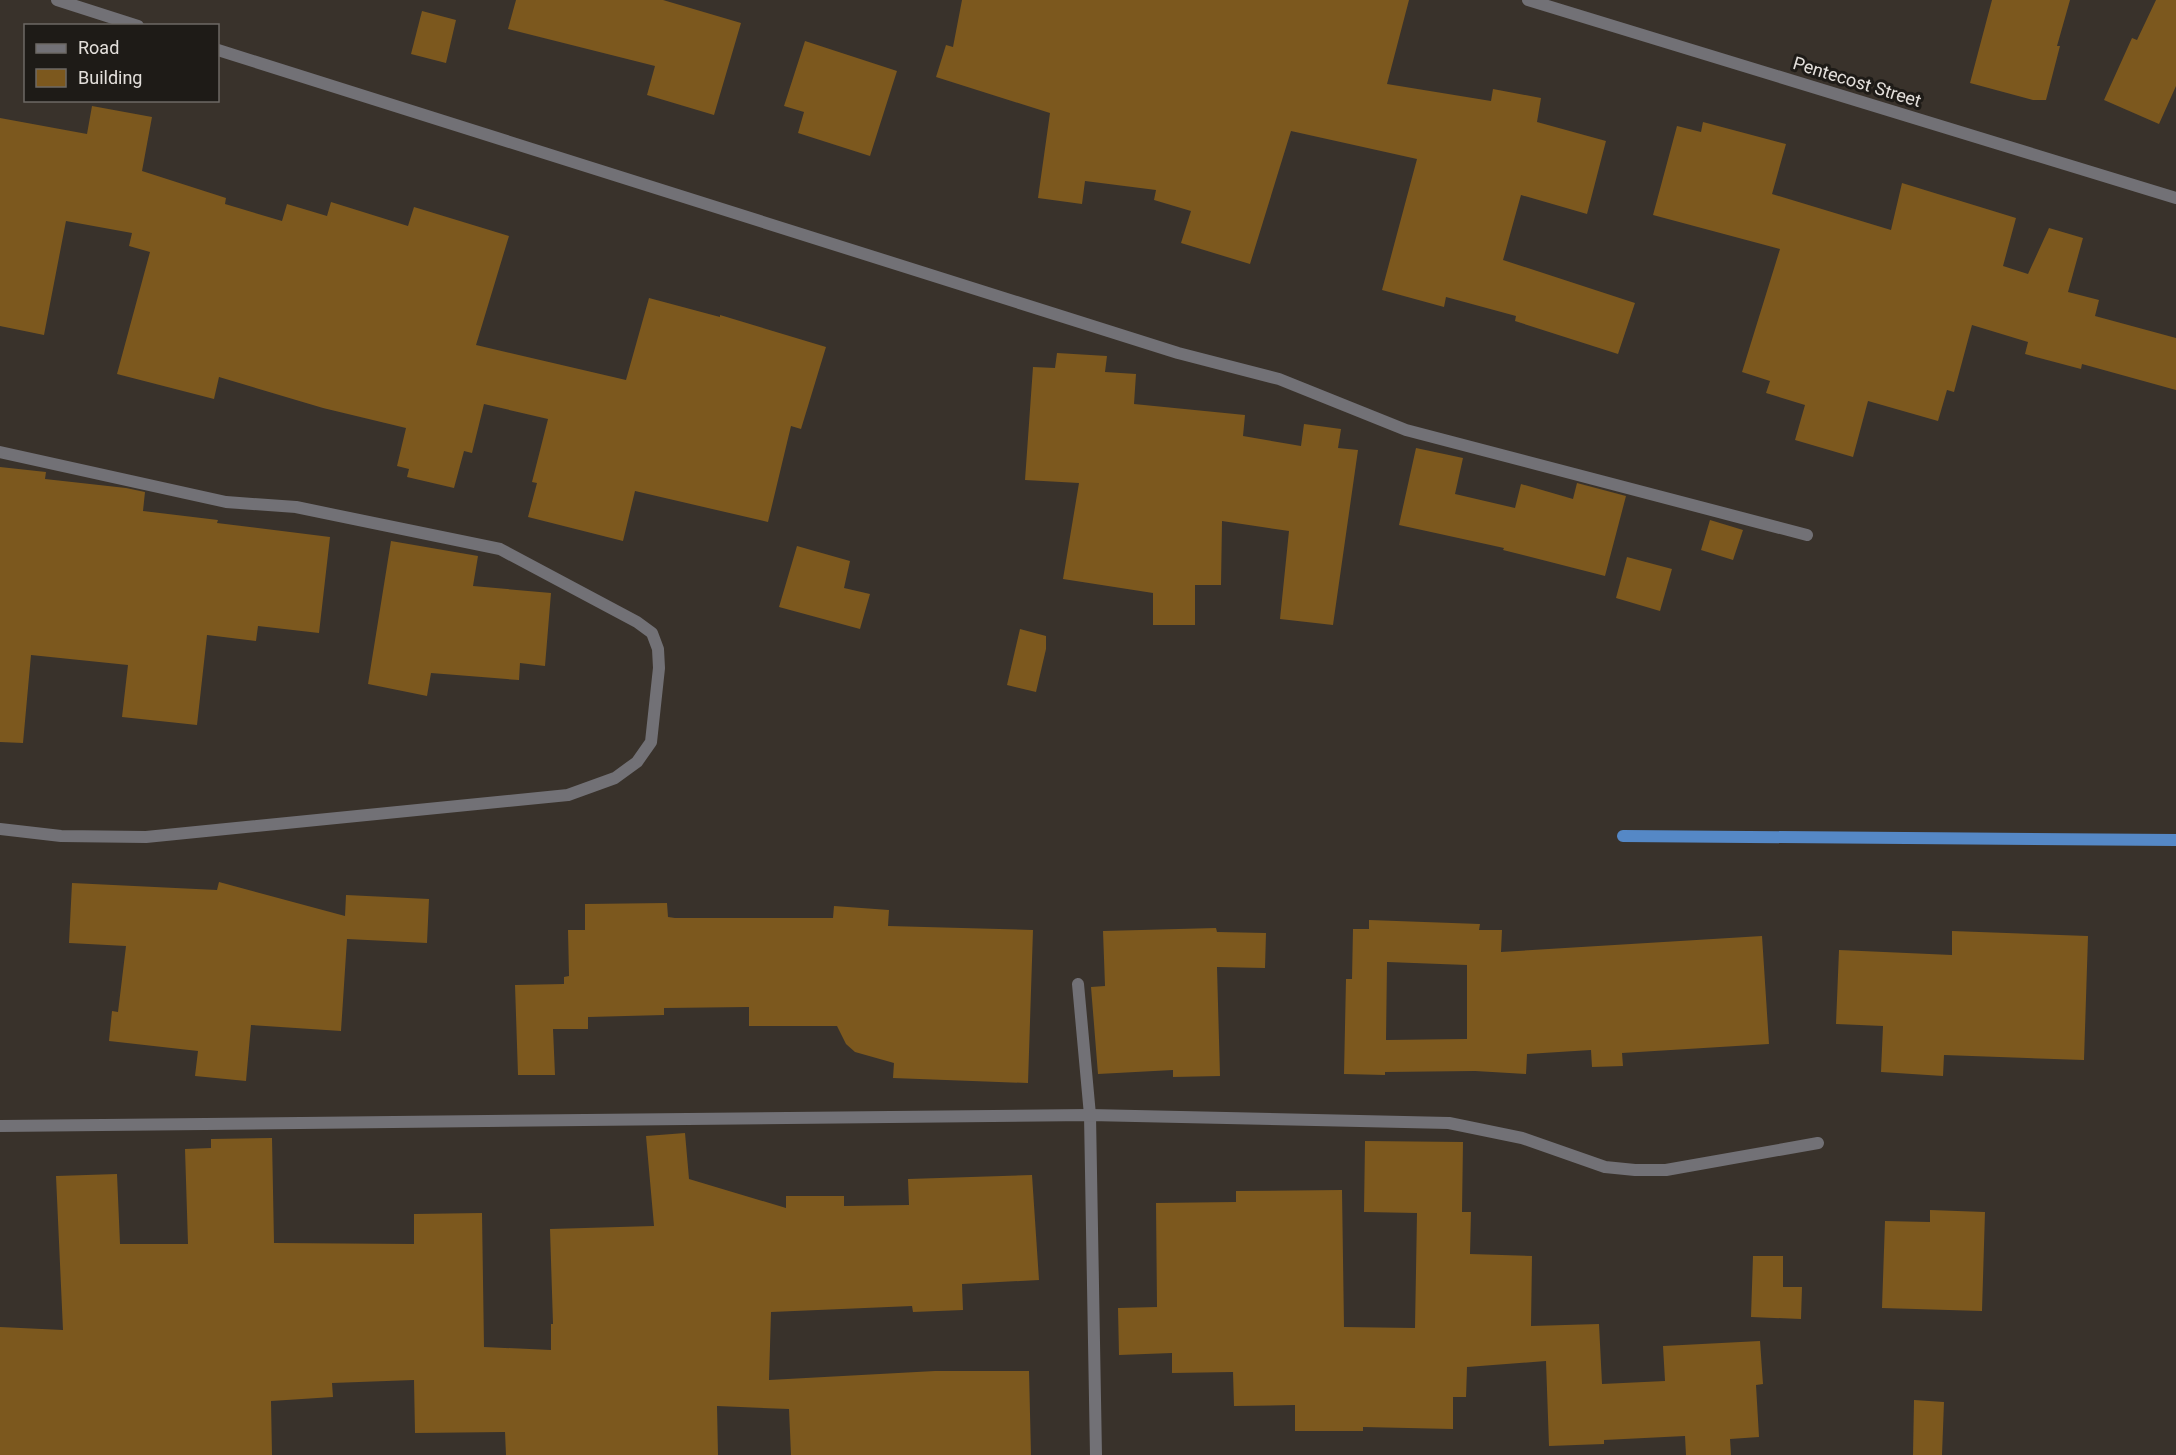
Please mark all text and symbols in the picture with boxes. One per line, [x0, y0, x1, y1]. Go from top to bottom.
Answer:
legend [24, 24, 219, 102]
text: Road [78, 37, 119, 58]
street label: Pentecost Street [1790, 52, 1924, 111]
text: Building [78, 67, 142, 88]

